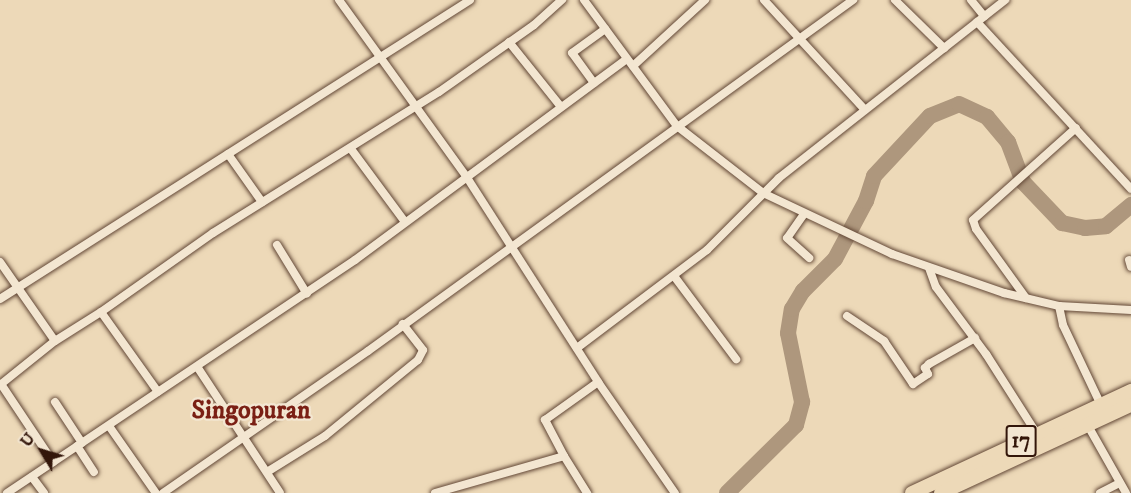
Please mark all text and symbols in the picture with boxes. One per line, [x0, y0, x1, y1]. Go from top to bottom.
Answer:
district label: Singopuran [191, 395, 311, 427]
north arrow [12, 421, 72, 481]
road number: 17 [1004, 423, 1038, 459]
text: U [16, 429, 40, 451]

